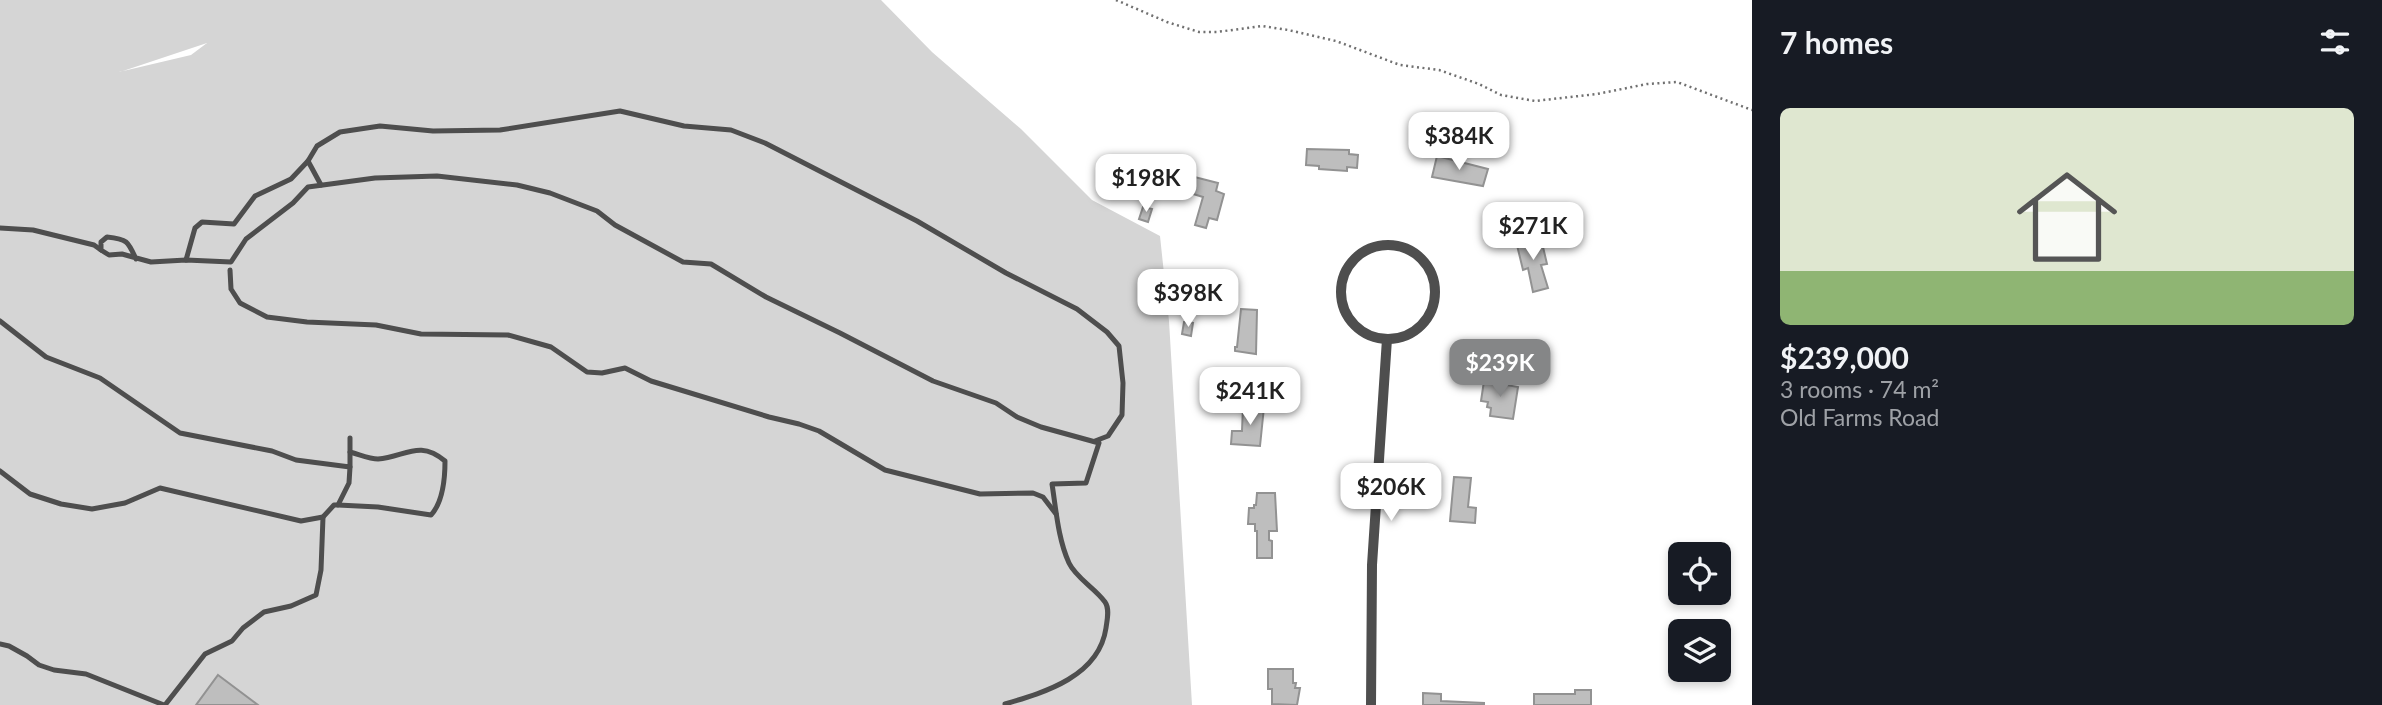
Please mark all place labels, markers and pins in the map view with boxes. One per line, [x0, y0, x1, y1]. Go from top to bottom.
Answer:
pin: $384K [1410, 113, 1508, 172]
pin: $198K [1097, 154, 1195, 214]
pin: $271K [1484, 202, 1582, 262]
pin: $398K [1139, 270, 1237, 329]
pin: $239K [1451, 340, 1549, 399]
pin: $241K [1201, 368, 1299, 427]
pin: $206K [1342, 463, 1440, 523]

